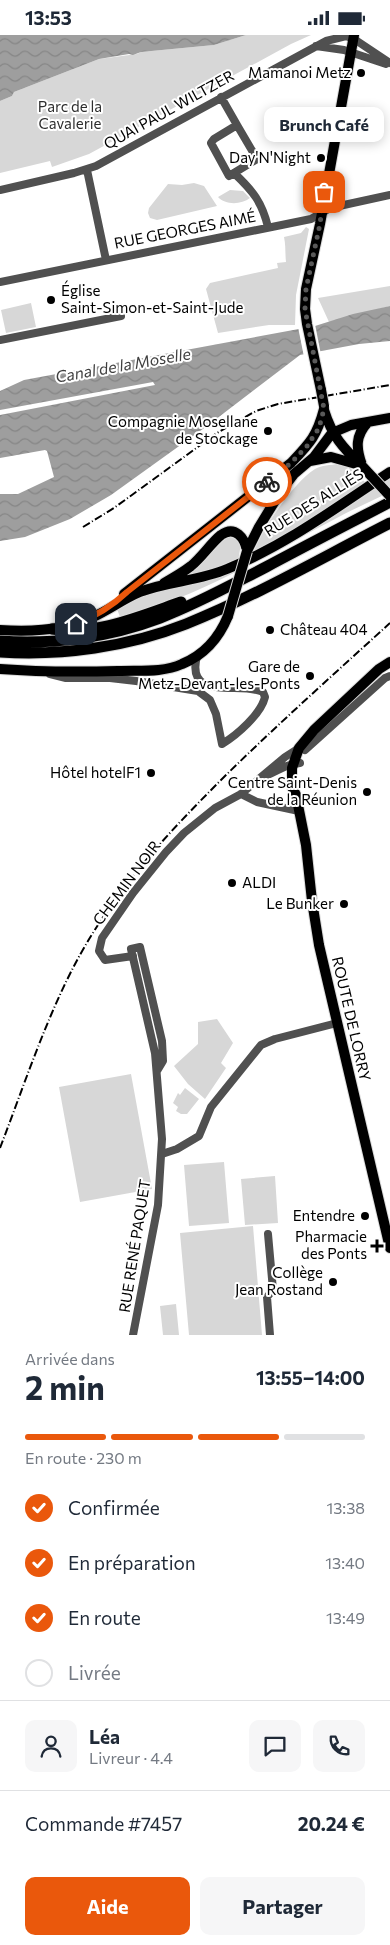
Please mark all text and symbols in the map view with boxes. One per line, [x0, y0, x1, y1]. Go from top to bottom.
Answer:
text: 13:53 [25, 6, 72, 29]
place label: Mamanoi Metz [248, 63, 351, 81]
street label: QUAI PAUL WILTZER [100, 66, 237, 152]
marker: Mamanoi Metz [355, 67, 367, 79]
park label: Parc de la Cavalerie [38, 97, 102, 132]
callout: Brunch Café [264, 107, 384, 142]
text: Brunch Café [279, 115, 369, 134]
place label: Day'N'Night [229, 148, 311, 166]
marker: Day'N'Night [315, 152, 327, 164]
pin [303, 171, 345, 213]
icon: bag [310, 178, 338, 206]
street label: RUE GEORGES AIMÉ [112, 205, 257, 252]
place label: Église Saint-Simon-et-Saint-Jude [61, 280, 243, 316]
marker: Église Saint-Simon-et-Saint-Jude [45, 294, 57, 306]
water label: Canal de la Moselle [54, 343, 193, 386]
place label: Compagnie Mosellane de Stockage [108, 412, 258, 447]
marker: Compagnie Mosellane de Stockage [262, 425, 274, 437]
courier [242, 457, 292, 507]
street label: RUE DES ALLIÉS [260, 463, 367, 540]
icon: bike [253, 468, 281, 496]
pin [55, 603, 97, 645]
icon: home [62, 610, 90, 638]
place label: Château 404 [280, 620, 367, 638]
marker: Château 404 [264, 624, 276, 636]
place label: Gare de Metz-Devant-les-Ponts [138, 657, 300, 692]
marker: Gare de Metz-Devant-les-Ponts [304, 670, 316, 682]
place label: Hôtel hotelF1 [50, 763, 141, 781]
marker: Hôtel hotelF1 [145, 767, 157, 779]
place label: Centre Saint-Denis de la Réunion [228, 773, 357, 808]
marker: Centre Saint-Denis de la Réunion [361, 786, 373, 798]
street label: CHEMIN NOIR [89, 837, 164, 928]
place label: ALDI [242, 873, 276, 891]
marker: ALDI [226, 877, 238, 889]
place label: Le Bunker [266, 894, 334, 912]
marker: Le Bunker [338, 898, 350, 910]
street label: ROUTE DE LORRY [329, 955, 375, 1083]
street label: RUE RENÉ PAQUET [114, 1177, 154, 1314]
place label: Entendre [293, 1206, 355, 1224]
marker: Entendre [359, 1210, 371, 1222]
place label: Pharmacie des Ponts [295, 1227, 367, 1262]
marker: Pharmacie des Ponts [371, 1240, 383, 1252]
place label: Collège Jean Rostand [235, 1263, 323, 1298]
marker: Collège Jean Rostand [327, 1276, 339, 1288]
text: Arrivée dans [25, 1349, 115, 1368]
text: 13:55–14:00 [256, 1366, 365, 1389]
text: 2 min [25, 1367, 105, 1407]
text: En route · 230 m [25, 1448, 142, 1467]
icon: check [25, 1494, 53, 1522]
text: Confirmée [68, 1496, 160, 1519]
text: 13:38 [326, 1498, 365, 1517]
icon: check [25, 1549, 53, 1577]
text: En préparation [68, 1551, 196, 1574]
text: 13:40 [325, 1553, 365, 1572]
icon: check [25, 1604, 53, 1632]
text: En route [68, 1606, 141, 1629]
text: 13:49 [326, 1608, 365, 1627]
text: Livrée [68, 1661, 121, 1684]
button: person [25, 1720, 77, 1772]
button: chat [249, 1720, 301, 1772]
button: phone [313, 1720, 365, 1772]
text: Léa [89, 1725, 120, 1748]
text: Livreur · 4.4 [89, 1748, 173, 1767]
text: Commande #7457 [25, 1812, 182, 1835]
text: 20.24 € [298, 1812, 365, 1835]
button: Aide [25, 1877, 190, 1935]
button: Partager [200, 1877, 365, 1935]

